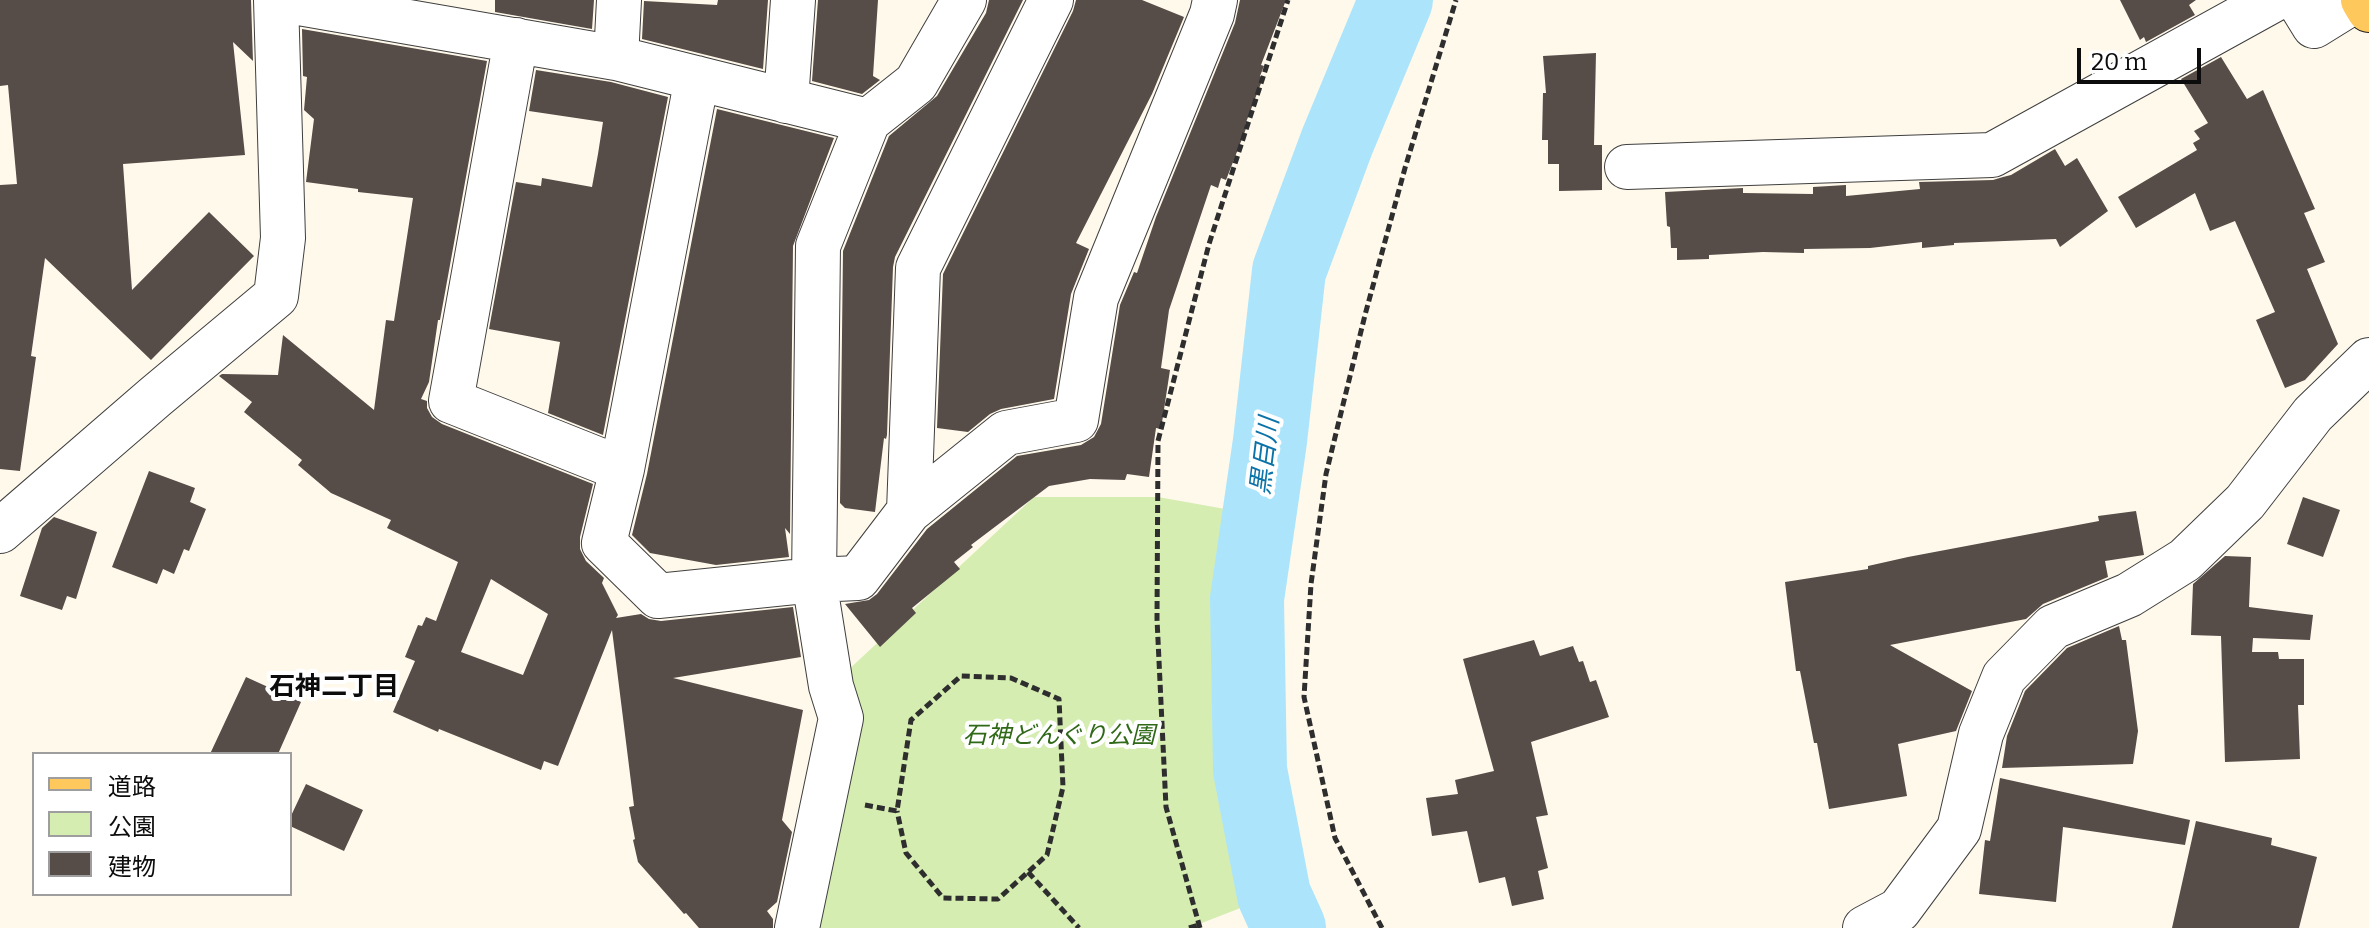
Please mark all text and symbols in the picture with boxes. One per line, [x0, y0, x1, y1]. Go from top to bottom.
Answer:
scale bar [2081, 32, 2205, 82]
text: 20 m [2091, 48, 2147, 76]
water label: 黒目川 [1246, 415, 1286, 497]
district label: 石神二丁目 [269, 672, 399, 704]
park label: 石神どんぐり公園 [963, 722, 1155, 750]
legend [32, 752, 292, 896]
text: 道路 [108, 773, 156, 801]
text: 公園 [108, 813, 156, 841]
text: 建物 [108, 853, 156, 881]

